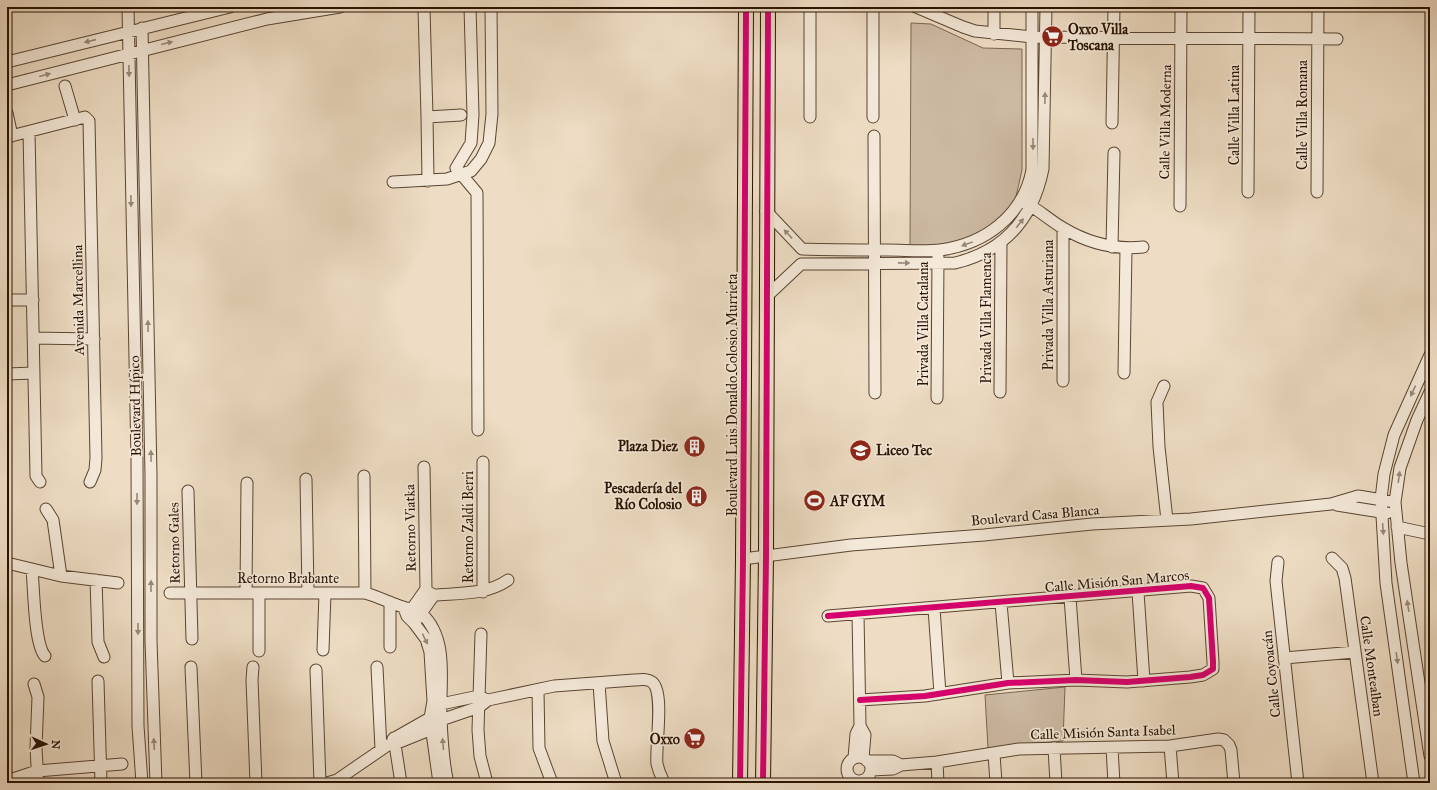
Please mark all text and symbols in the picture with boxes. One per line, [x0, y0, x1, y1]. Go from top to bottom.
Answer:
place label: Oxxo Villa Toscana [1067, 21, 1129, 54]
supermarket icon: Oxxo Villa Toscana [1040, 24, 1066, 50]
one-way arrow [84, 38, 96, 44]
one-way arrow [161, 40, 173, 46]
street label: Calle Villa Romana [1294, 60, 1311, 170]
street label: Calle Villa Moderna [1156, 64, 1175, 180]
one-way arrow [126, 65, 133, 77]
street label: Calle Villa Latina [1226, 65, 1243, 165]
one-way arrow [39, 72, 51, 78]
one-way arrow [1042, 91, 1048, 104]
one-way arrow [1030, 138, 1036, 151]
one-way arrow [128, 195, 134, 208]
one-way arrow [1015, 217, 1024, 228]
one-way arrow [783, 229, 793, 239]
street label: Privada Villa Asturiana [1040, 239, 1057, 370]
one-way arrow [960, 241, 972, 247]
street label: Avenida Marcellina [69, 244, 88, 357]
street label: Privada Villa Flamenca [978, 252, 995, 384]
one-way arrow [898, 260, 910, 267]
street label: Privada Villa Catalana [915, 261, 932, 387]
street label: Boulevard Luis Donaldo Colosio Murrieta [724, 273, 741, 516]
one-way arrow [145, 319, 151, 332]
street label: Boulevard Hípico [126, 355, 145, 457]
one-way arrow [1410, 385, 1416, 396]
building icon: Plaza Diez [681, 433, 707, 459]
school or university icon: Liceo Tec [848, 437, 874, 463]
place label: Plaza Diez [618, 438, 679, 455]
place label: Liceo Tec [876, 442, 932, 459]
one-way arrow [148, 449, 154, 462]
street label: Retorno Zaldi Berri [460, 471, 477, 583]
one-way arrow [1396, 471, 1402, 484]
place label: Pescadería del Río Colosio [604, 480, 683, 513]
building icon: Pescadería del Río Colosio [684, 483, 710, 509]
street label: Retorno Viatka [401, 484, 420, 572]
sports icon: AF GYM [802, 488, 828, 514]
one-way arrow [134, 493, 140, 506]
place label: AF GYM [829, 493, 886, 510]
street label: Boulevard Casa Blanca [970, 501, 1100, 530]
street label: Retorno Gales [165, 502, 184, 584]
one-way arrow [1379, 523, 1386, 535]
street label: Calle Misión San Marcos [1044, 567, 1190, 596]
street label: Retorno Brabante [237, 570, 339, 587]
one-way arrow [148, 579, 154, 592]
one-way arrow [1404, 600, 1410, 612]
street label: Calle Montealban [1356, 615, 1387, 718]
one-way arrow [135, 623, 141, 636]
street label: Calle Coyoacán [1258, 629, 1285, 718]
one-way arrow [422, 634, 428, 645]
one-way arrow [1394, 652, 1400, 664]
street label: Calle Misión Santa Isabel [1030, 721, 1176, 744]
north arrow [26, 724, 66, 764]
supermarket icon: Oxxo [682, 726, 708, 752]
place label: Oxxo [650, 731, 680, 748]
one-way arrow [150, 738, 157, 750]
one-way arrow [440, 738, 446, 750]
text: N [49, 739, 62, 750]

